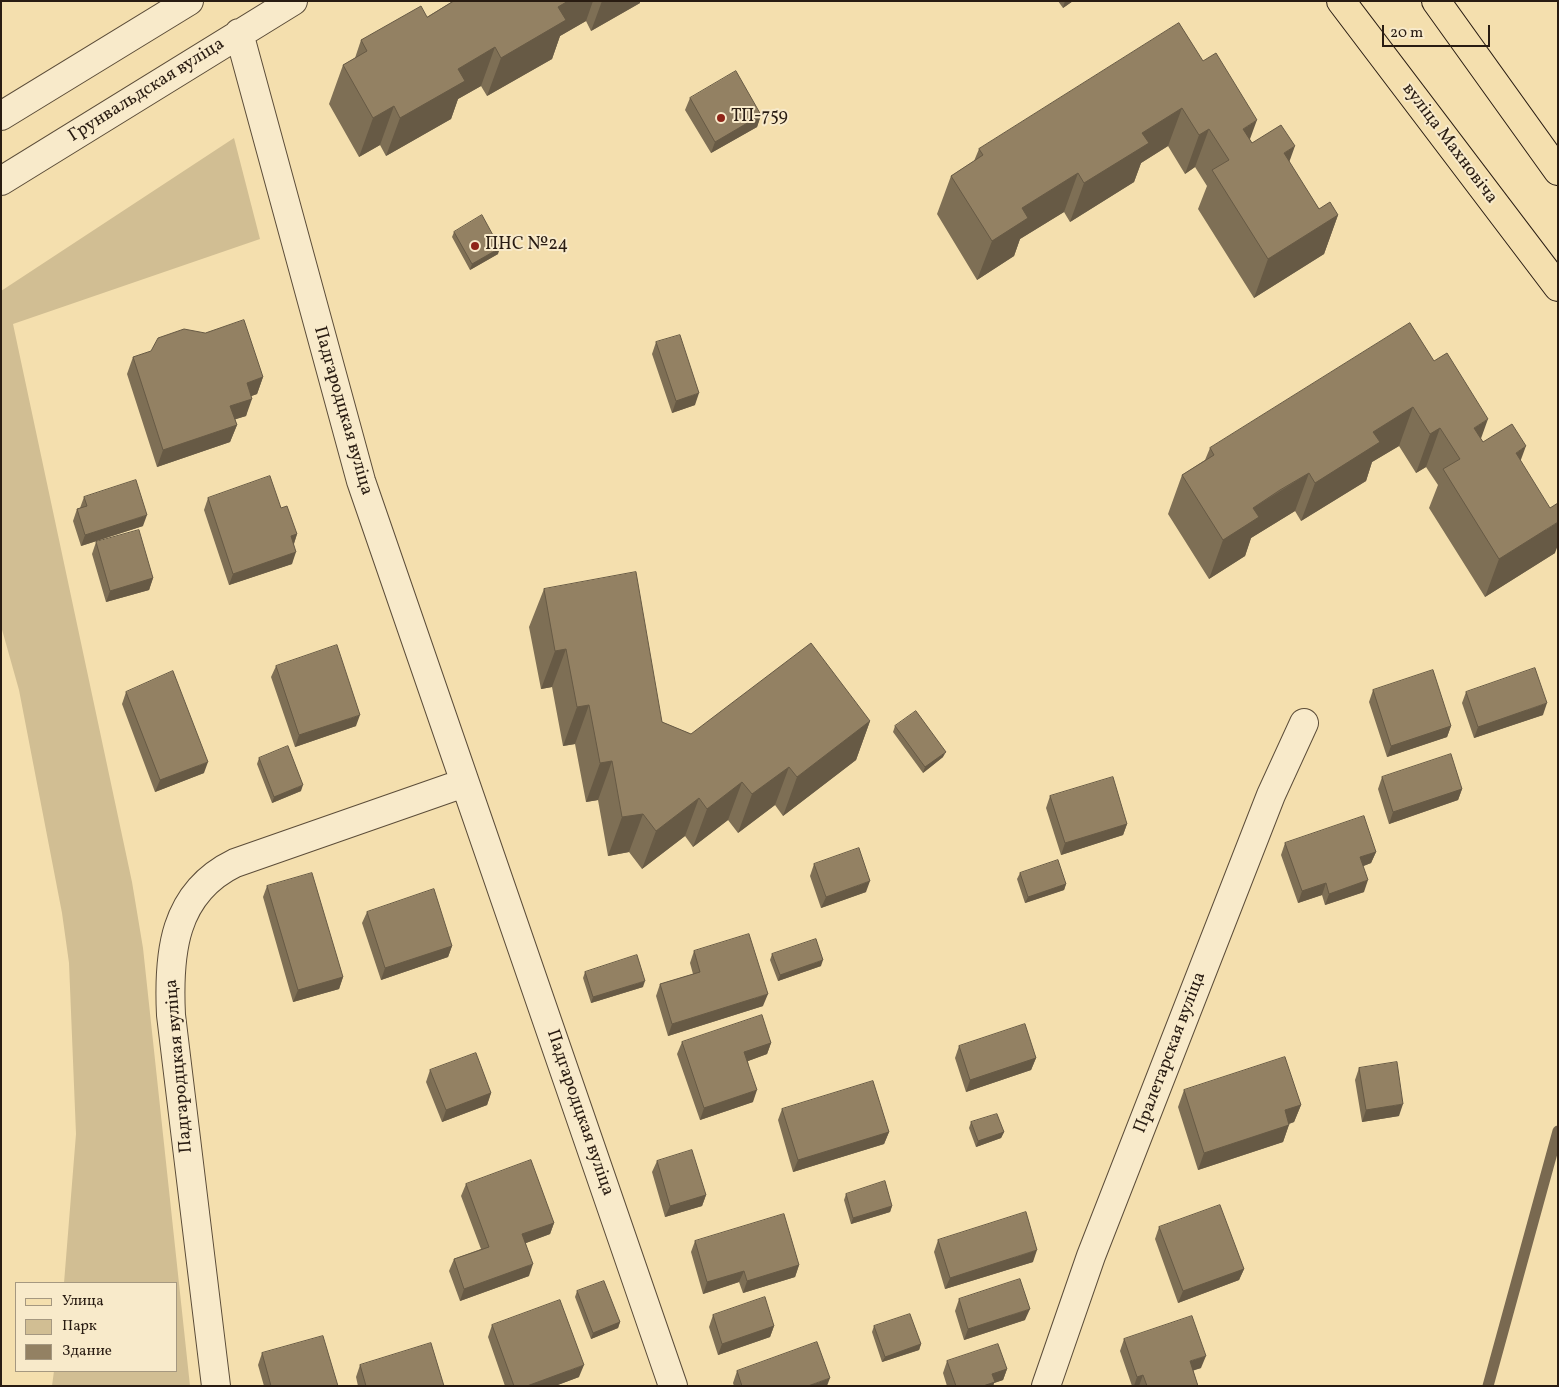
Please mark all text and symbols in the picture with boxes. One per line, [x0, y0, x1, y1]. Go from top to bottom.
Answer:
scale bar [1384, 15, 1492, 47]
text: 20 m [1390, 23, 1423, 44]
street label: Грунвальдская вуліца [65, 34, 229, 148]
street label: вуліца Махновіча [1397, 79, 1501, 209]
place label: ТП-759 [731, 107, 788, 129]
marker: ТП-759 [715, 112, 727, 124]
place label: ПНС №24 [485, 235, 568, 257]
marker: ПНС №24 [469, 240, 481, 252]
street label: Падгародцкая вуліца [308, 324, 376, 498]
street label: Пралетарская вуліца [1130, 969, 1212, 1137]
street label: Падгародцкая вуліца [162, 978, 198, 1154]
street label: Падгародцкая вуліца [540, 1027, 618, 1199]
legend [15, 1282, 178, 1372]
text: Улица [62, 1291, 104, 1312]
text: Парк [62, 1316, 97, 1337]
text: Здание [62, 1341, 112, 1362]

